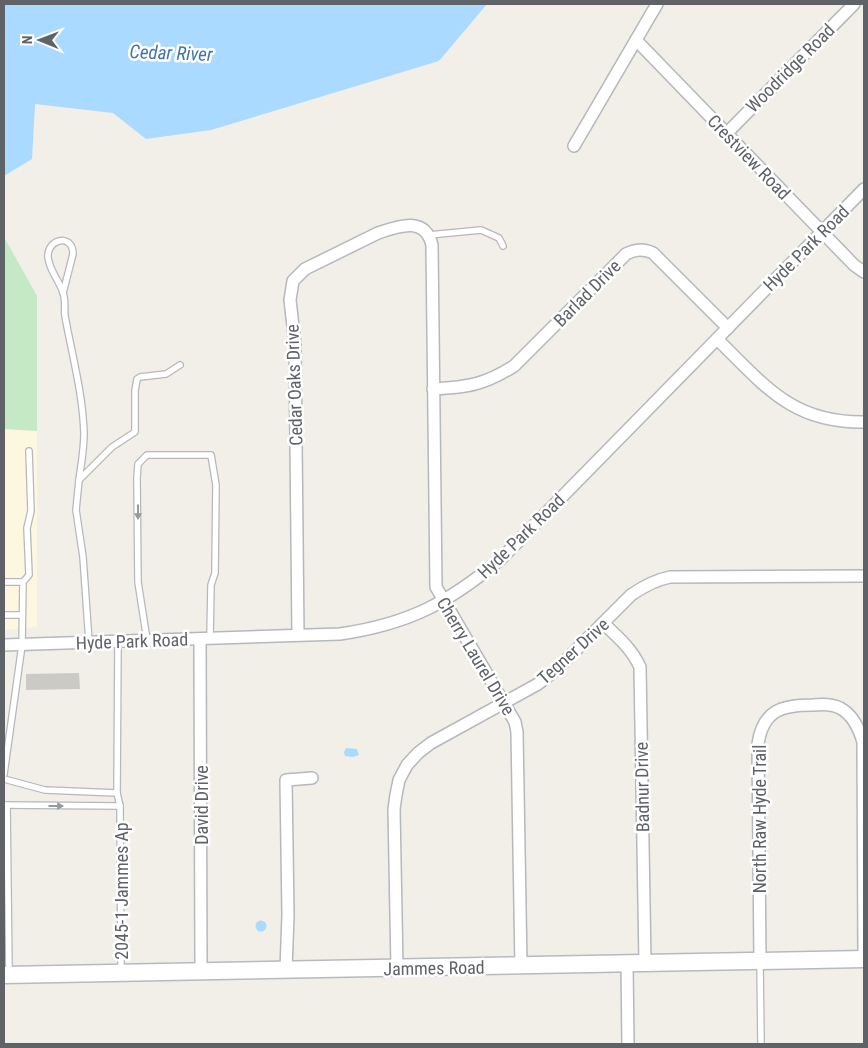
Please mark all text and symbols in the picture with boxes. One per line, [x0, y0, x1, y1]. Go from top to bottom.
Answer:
north arrow [15, 15, 65, 65]
street label: Woodridge Road [741, 19, 839, 117]
text: N [19, 35, 35, 44]
water label: Cedar River [129, 40, 213, 66]
street label: Crestview Road [703, 110, 795, 204]
street label: Hyde Park Road [759, 201, 853, 295]
street label: Barlad Drive [549, 255, 625, 331]
street label: Cedar Oaks Drive [281, 324, 307, 446]
street label: Hyde Park Road [473, 489, 569, 583]
one-way arrow [134, 505, 142, 521]
street label: Cherry Laurel Drive [433, 593, 519, 719]
street label: Tegner Drive [533, 614, 613, 688]
street label: Hyde Park Road [75, 629, 189, 653]
street label: Badnur Drive [631, 742, 653, 832]
street label: North Raw Hyde Trail [749, 745, 770, 893]
street label: David Drive [191, 765, 212, 845]
one-way arrow [48, 802, 64, 810]
street label: 2045-1 Jammes Ap [111, 822, 132, 960]
street label: Jammes Road [383, 957, 485, 979]

